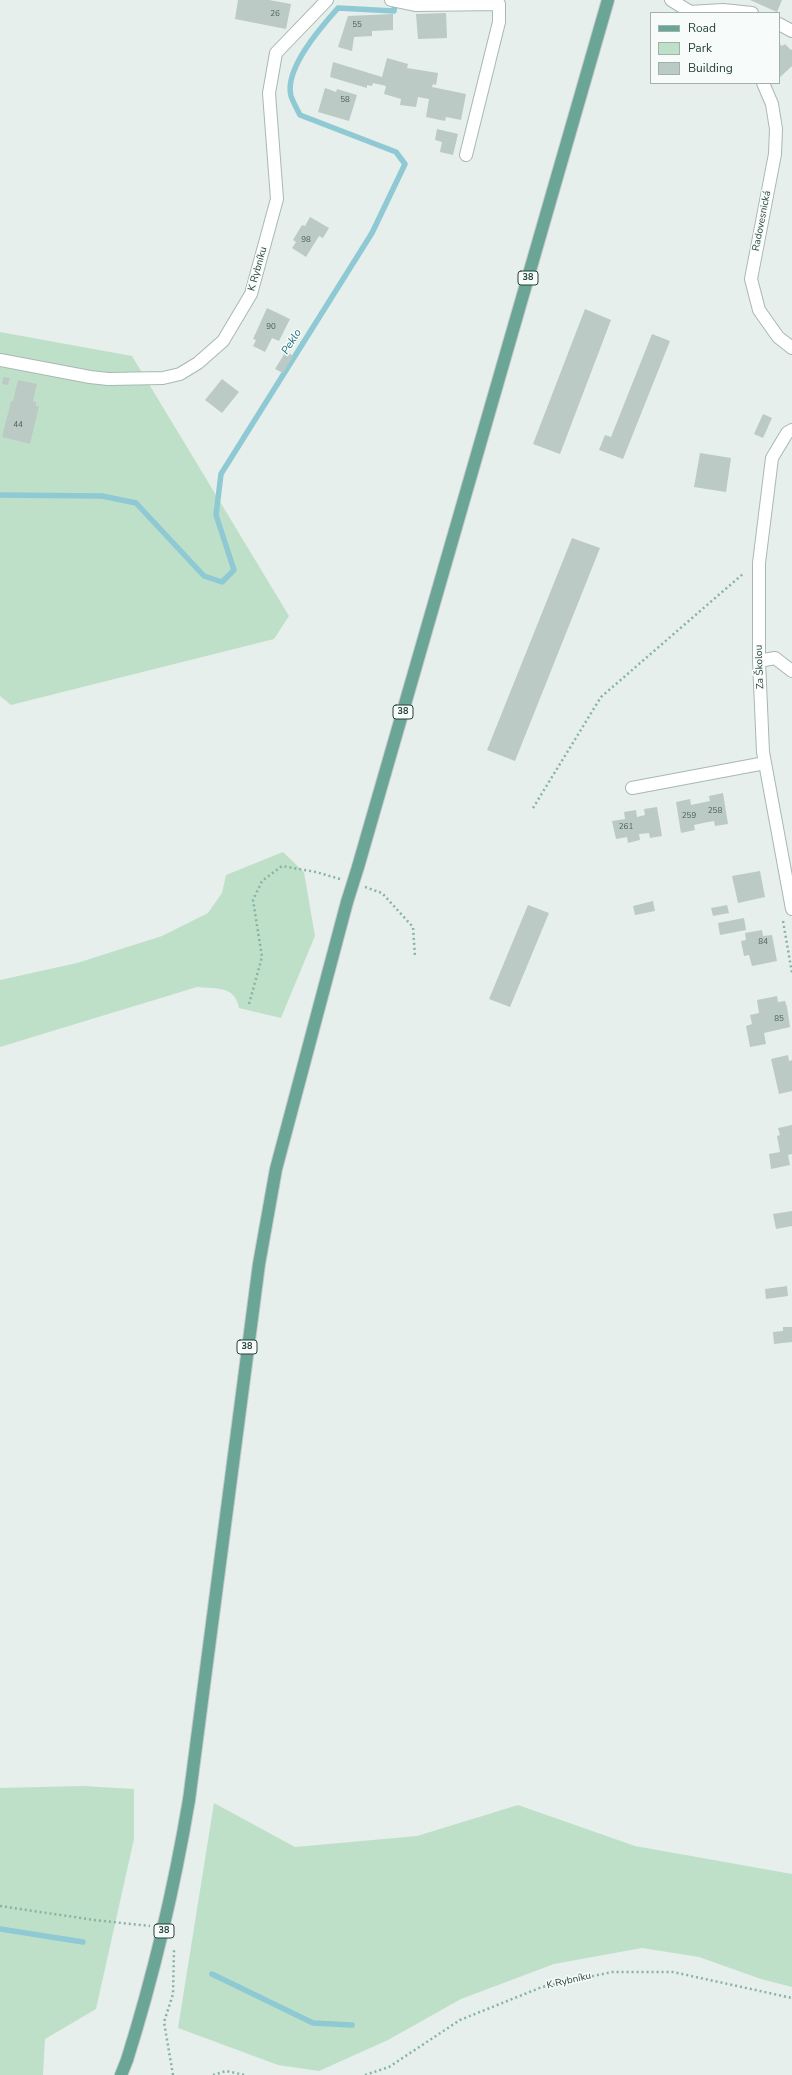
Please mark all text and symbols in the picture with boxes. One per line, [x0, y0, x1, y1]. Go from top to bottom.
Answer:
house number: 26 [270, 9, 280, 19]
legend [650, 12, 780, 84]
house number: 55 [352, 20, 362, 30]
text: Road [688, 20, 716, 36]
text: Park [688, 40, 712, 56]
text: Building [688, 60, 733, 76]
house number: 58 [340, 95, 350, 105]
street label: Radovesnická [750, 190, 774, 252]
house number: 98 [301, 235, 311, 245]
street label: K Rybníku [246, 246, 270, 292]
road number: 38 [518, 271, 538, 285]
house number: 90 [266, 322, 276, 332]
water label: Peklo [279, 327, 305, 357]
house number: 44 [13, 420, 23, 430]
street label: Za Školou [753, 645, 767, 689]
road number: 38 [393, 705, 413, 719]
house number: 258 [708, 806, 722, 816]
house number: 259 [682, 811, 696, 821]
house number: 261 [619, 822, 633, 832]
house number: 84 [758, 937, 768, 947]
house number: 85 [774, 1014, 784, 1024]
road number: 38 [237, 1340, 257, 1354]
road number: 38 [154, 1924, 174, 1938]
street label: K Rybníku [546, 1970, 592, 1992]

